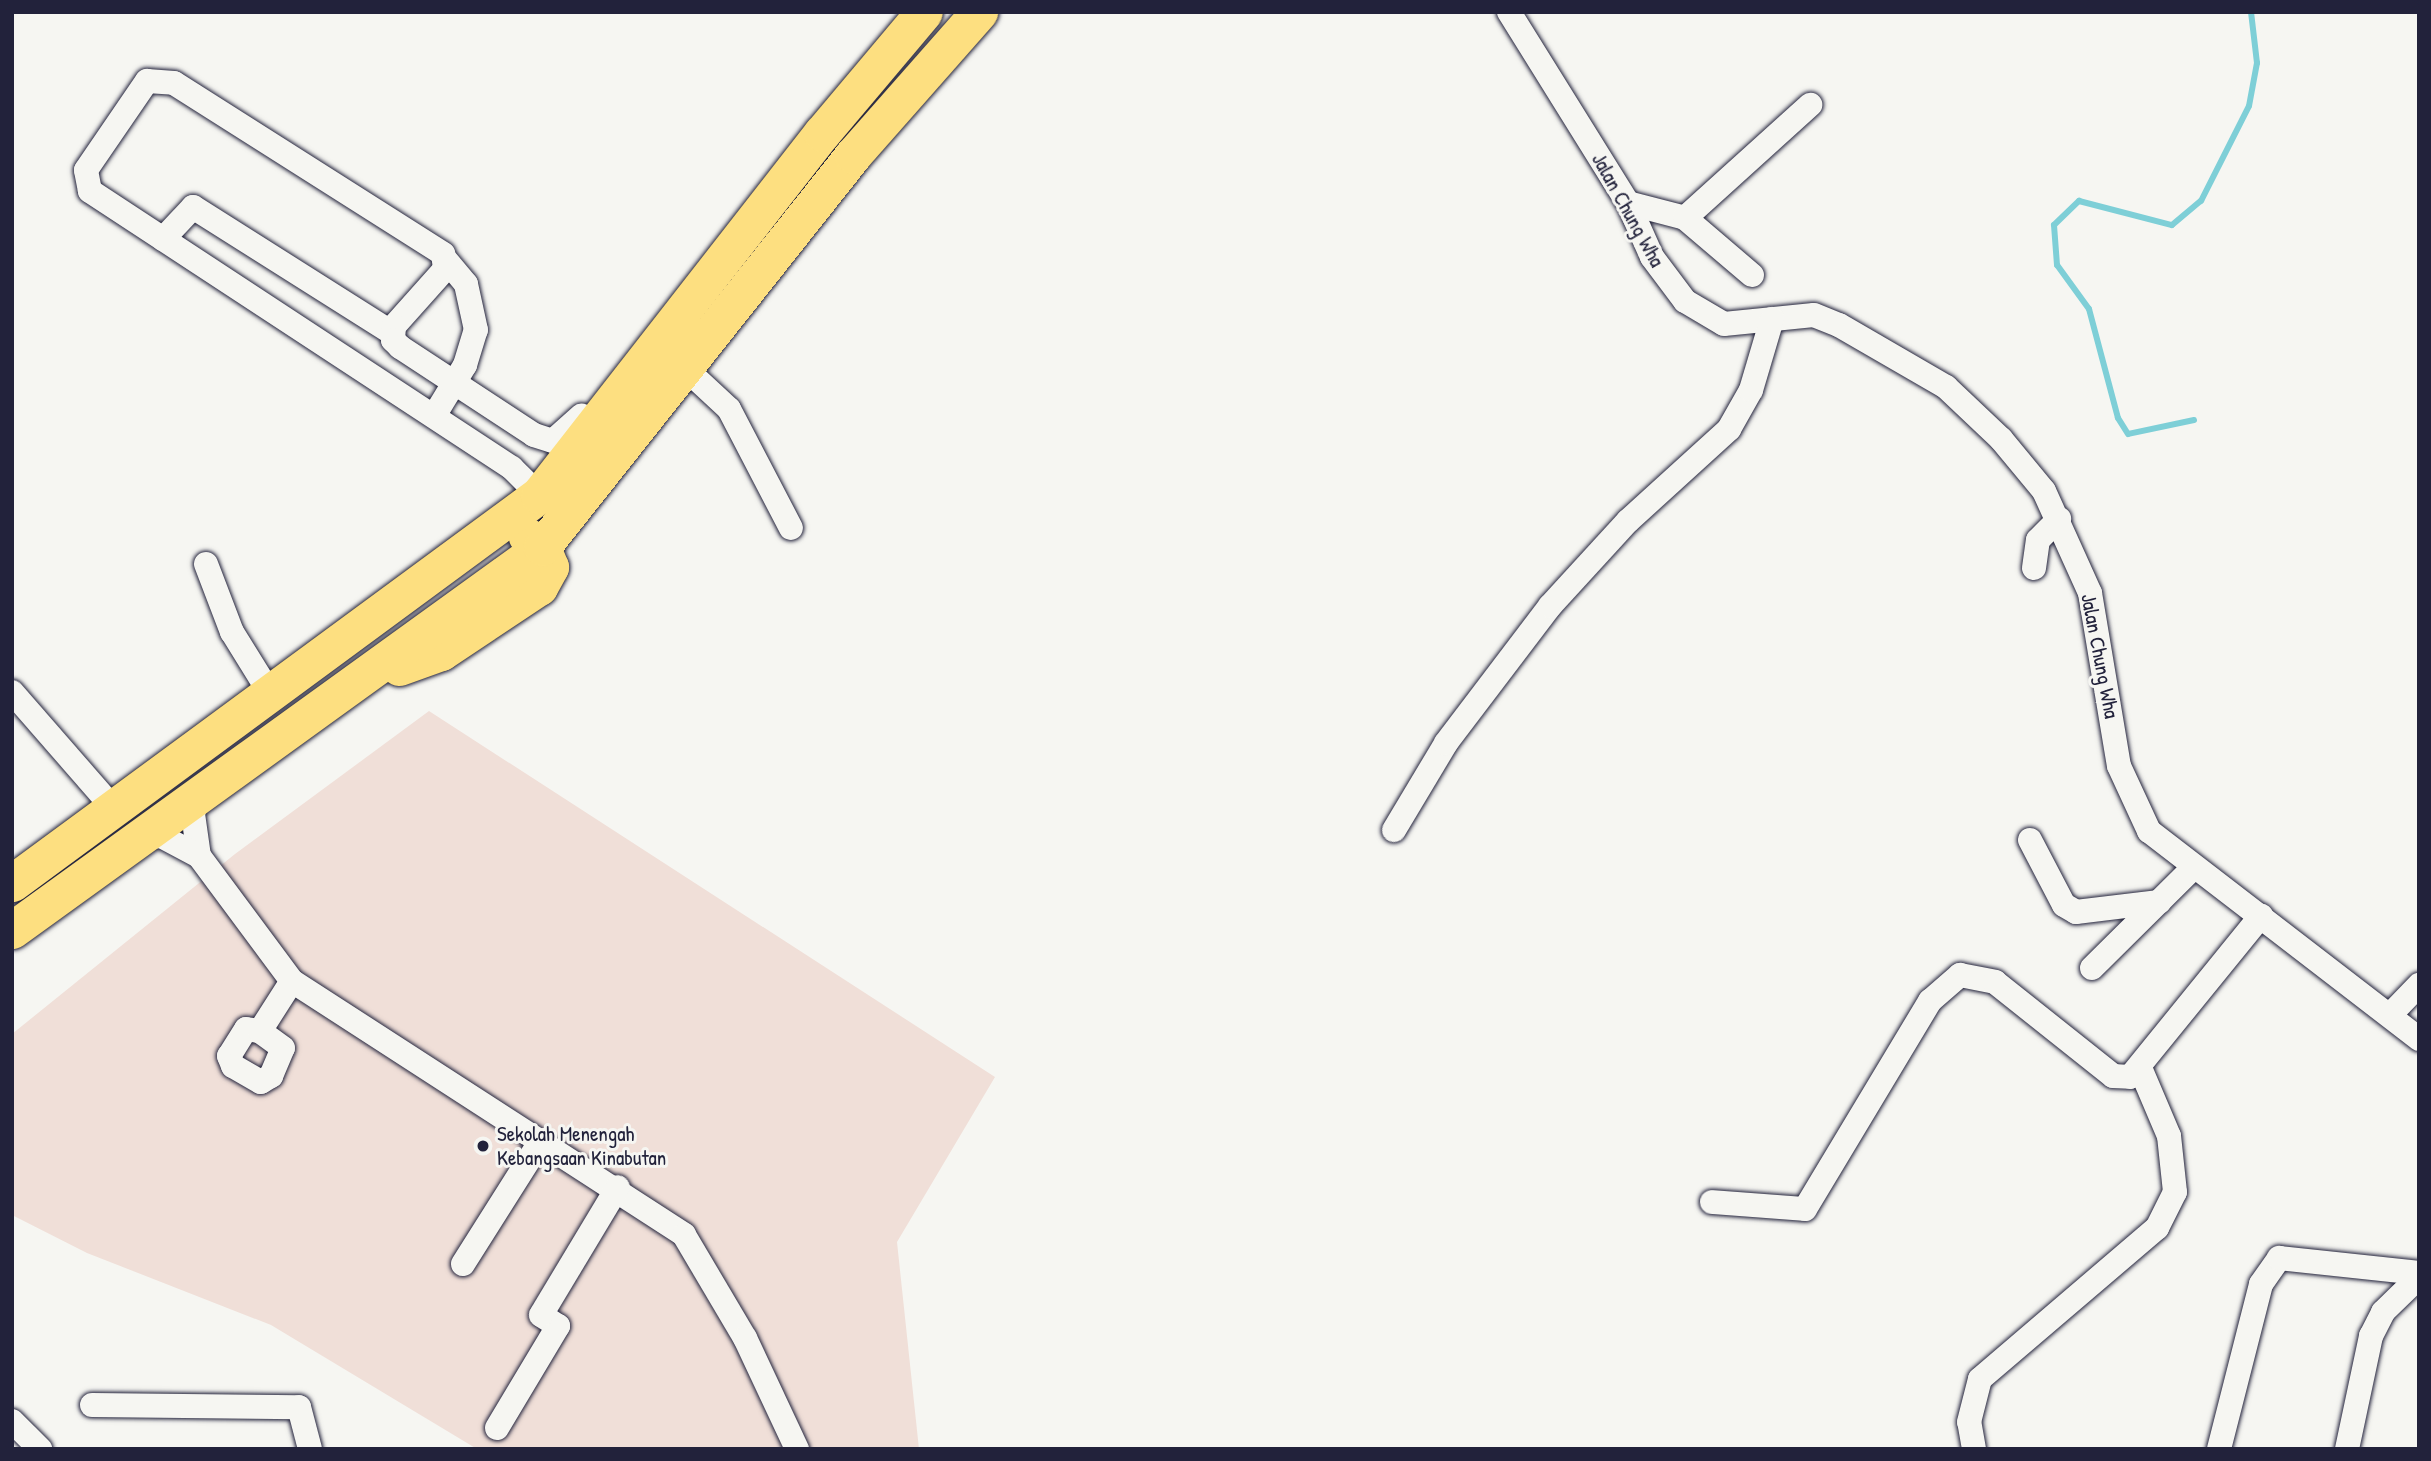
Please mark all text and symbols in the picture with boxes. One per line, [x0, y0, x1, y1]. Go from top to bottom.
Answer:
street label: Jalan Chung Wha [1586, 149, 1670, 271]
street label: Jalan Chung Wha [2076, 591, 2124, 721]
place label: Sekolah Menengah Kebangsaan Kinabutan [497, 1121, 666, 1171]
marker: Sekolah Menengah Kebangsaan Kinabutan [475, 1138, 491, 1154]

